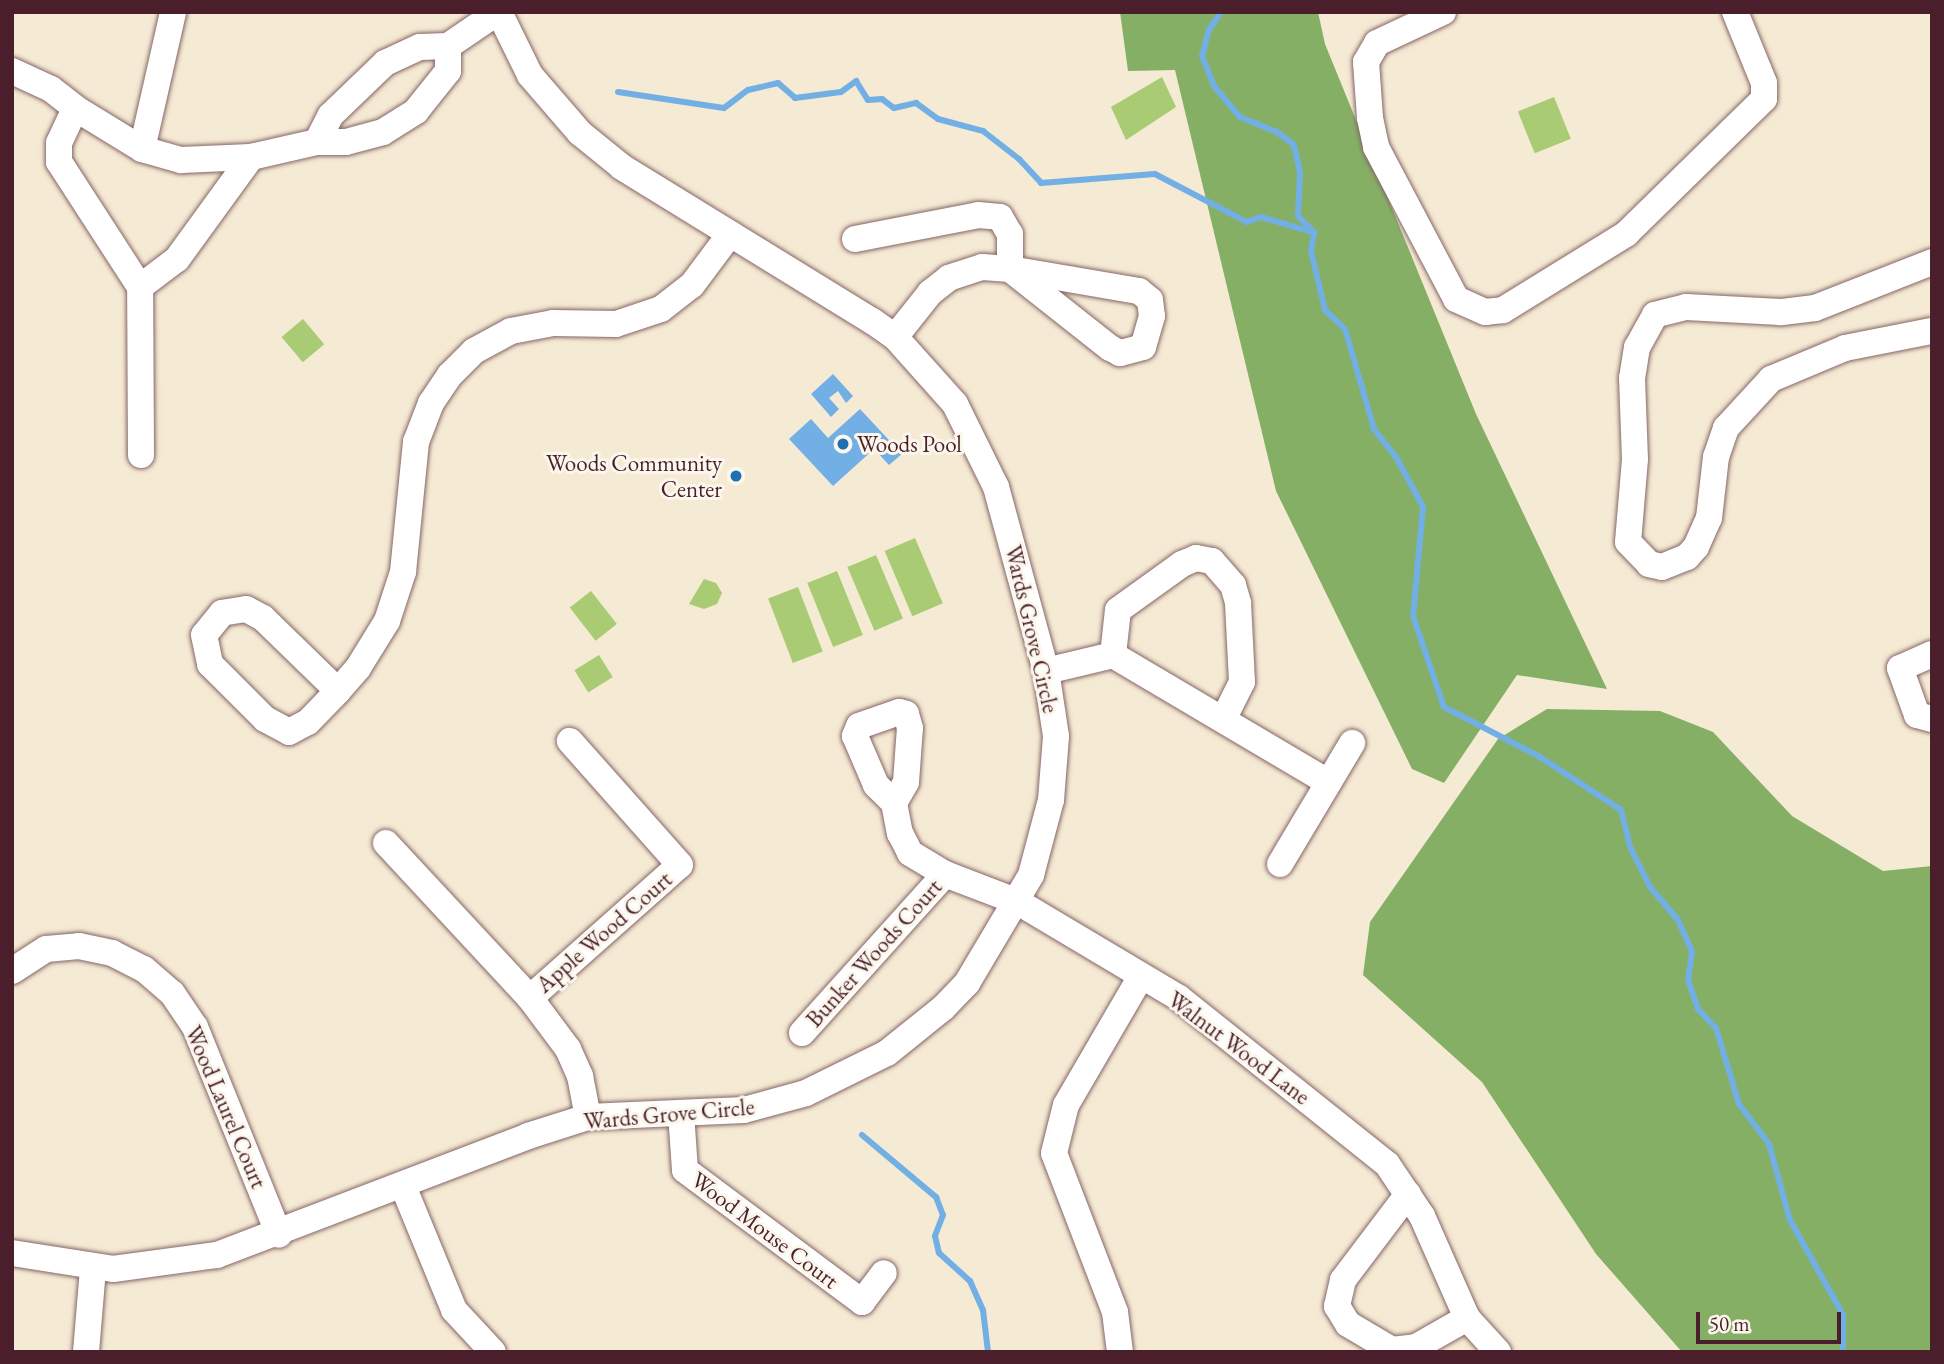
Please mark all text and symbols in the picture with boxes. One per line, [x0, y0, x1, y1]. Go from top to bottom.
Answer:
place label: Woods Pool [857, 430, 962, 458]
marker: Woods Pool [835, 436, 851, 452]
place label: Woods Community Center [546, 449, 722, 503]
marker: Woods Community Center [728, 468, 744, 484]
street label: Wards Grove Circle [999, 542, 1065, 716]
street label: Apple Wood Court [530, 865, 678, 999]
street label: Bunker Woods Court [800, 873, 948, 1033]
street label: Walnut Wood Lane [1162, 986, 1316, 1110]
street label: Wood Laurel Court [179, 1022, 273, 1192]
street label: Wards Grove Circle [582, 1093, 756, 1135]
street label: Wood Mouse Court [686, 1166, 844, 1294]
scale bar [1699, 1298, 1844, 1342]
text: 50 m [1709, 1310, 1750, 1337]

